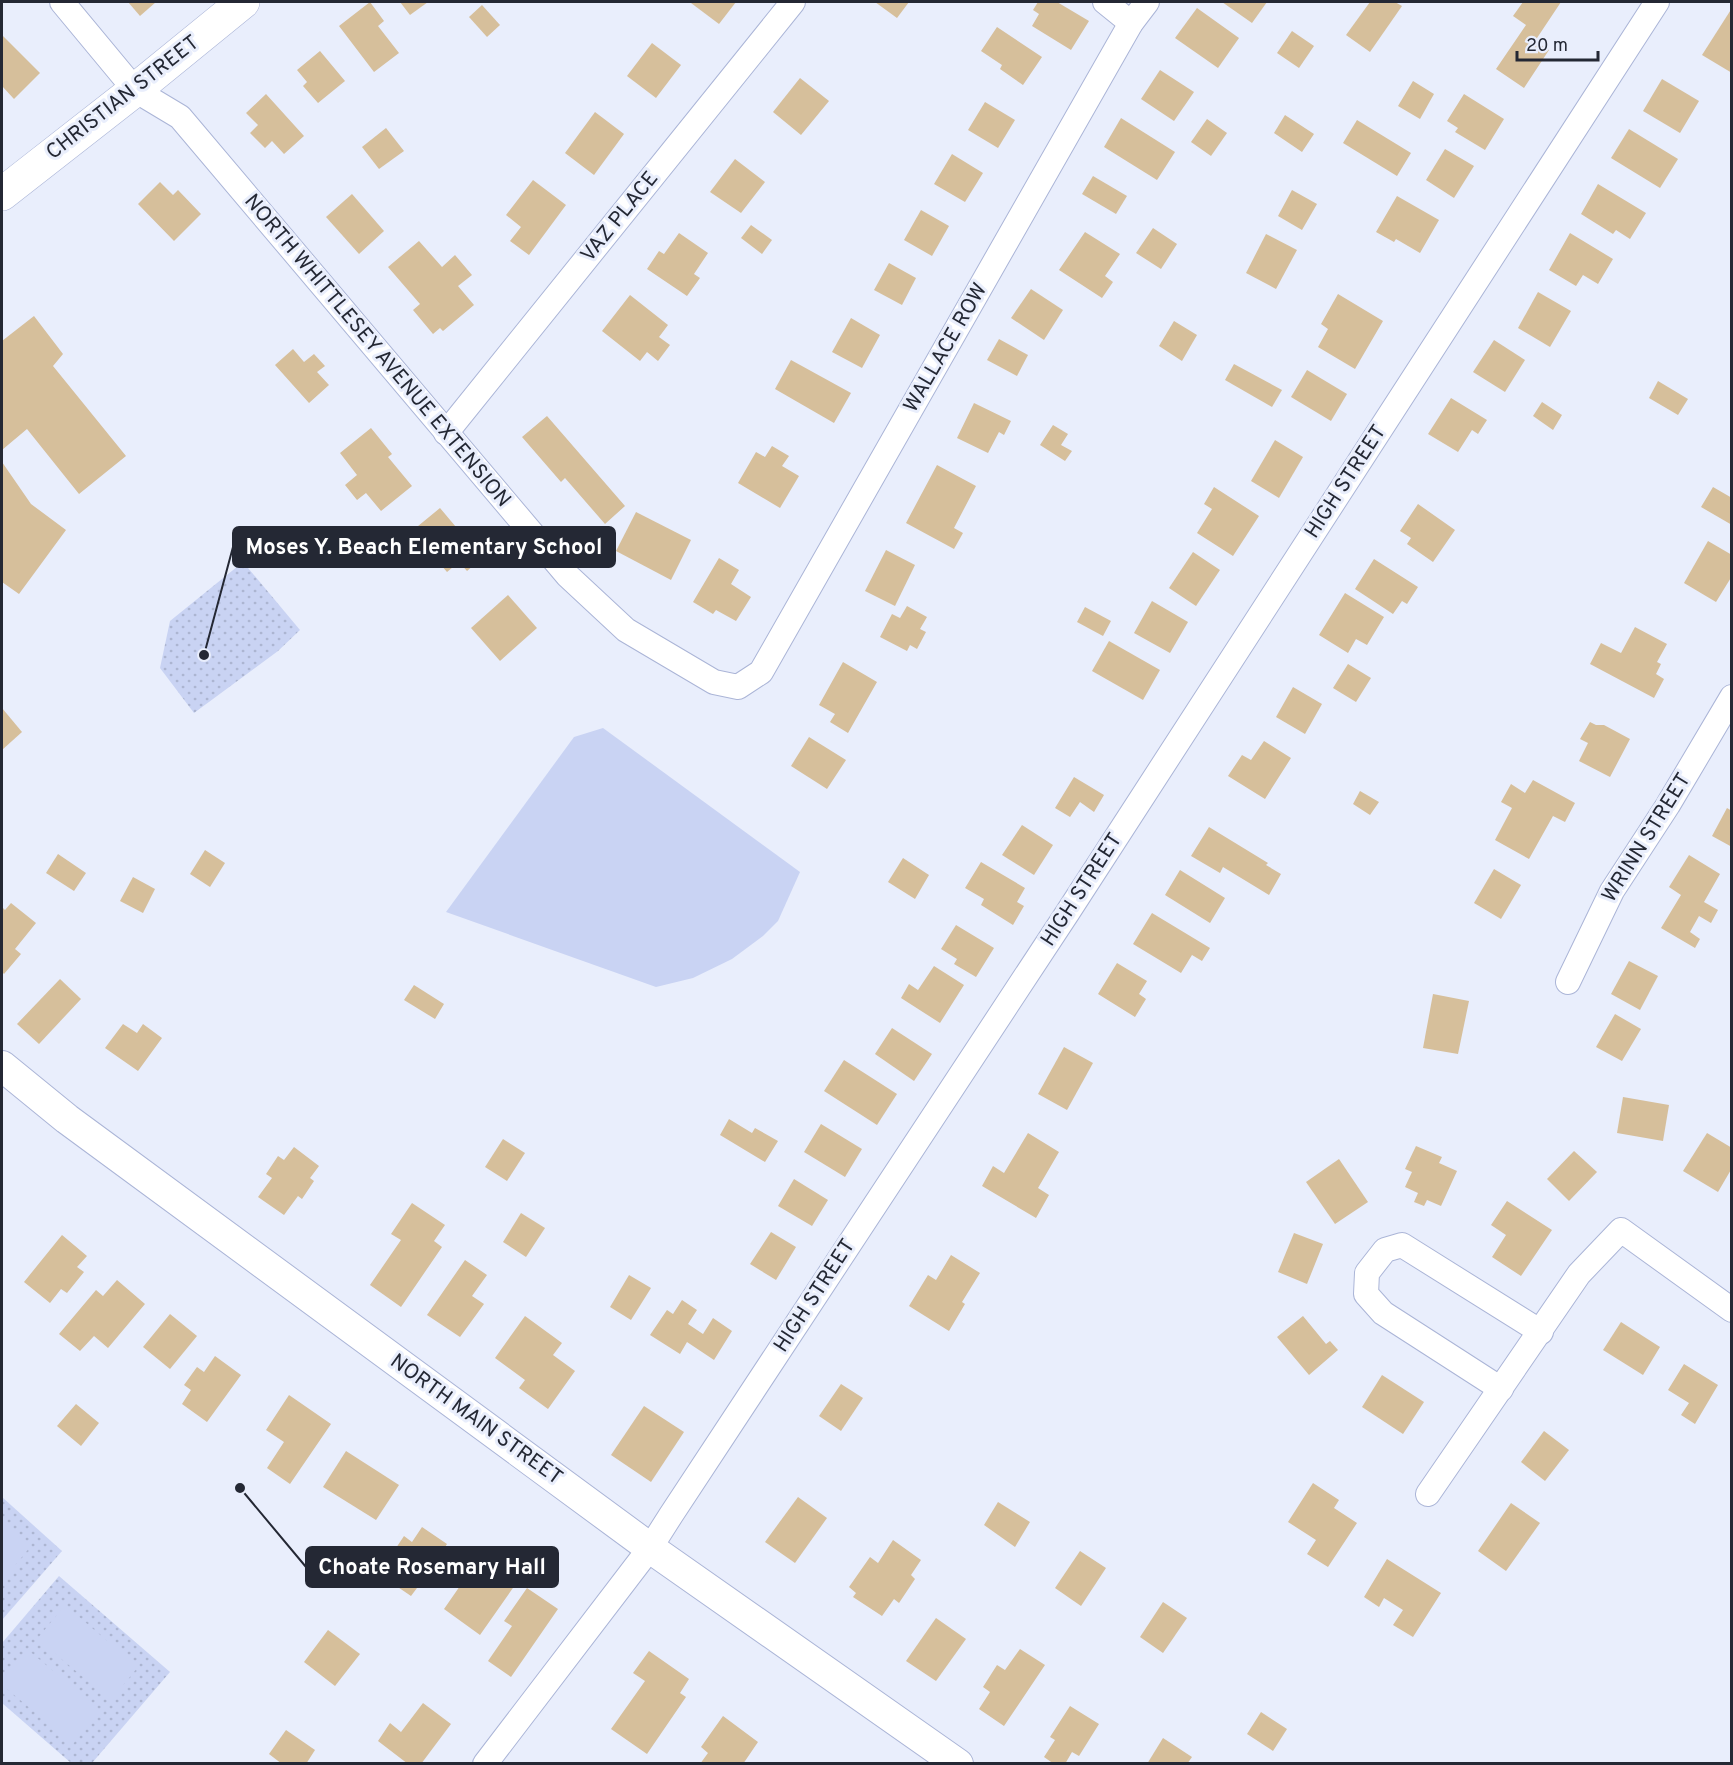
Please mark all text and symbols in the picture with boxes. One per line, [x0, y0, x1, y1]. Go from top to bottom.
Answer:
scale bar [1517, 24, 1598, 62]
street label: CHRISTIAN STREET [41, 30, 205, 166]
text: 20 m [1526, 35, 1568, 58]
street label: VAZ PLACE [575, 166, 665, 268]
street label: NORTH WHITTLESEY AVENUE EXTENSION [238, 189, 516, 513]
street label: WALLACE ROW [898, 278, 994, 418]
street label: HIGH STREET [1299, 420, 1393, 544]
callout: Moses Y. Beach Elementary School [233, 527, 615, 567]
text: Moses Y. Beach Elementary School [246, 535, 602, 562]
street label: WRINN STREET [1596, 768, 1698, 908]
street label: HIGH STREET [1035, 828, 1129, 952]
street label: HIGH STREET [768, 1234, 862, 1358]
street label: NORTH MAIN STREET [384, 1348, 568, 1492]
callout: Choate Rosemary Hall [306, 1547, 558, 1587]
text: Choate Rosemary Hall [318, 1555, 546, 1582]

